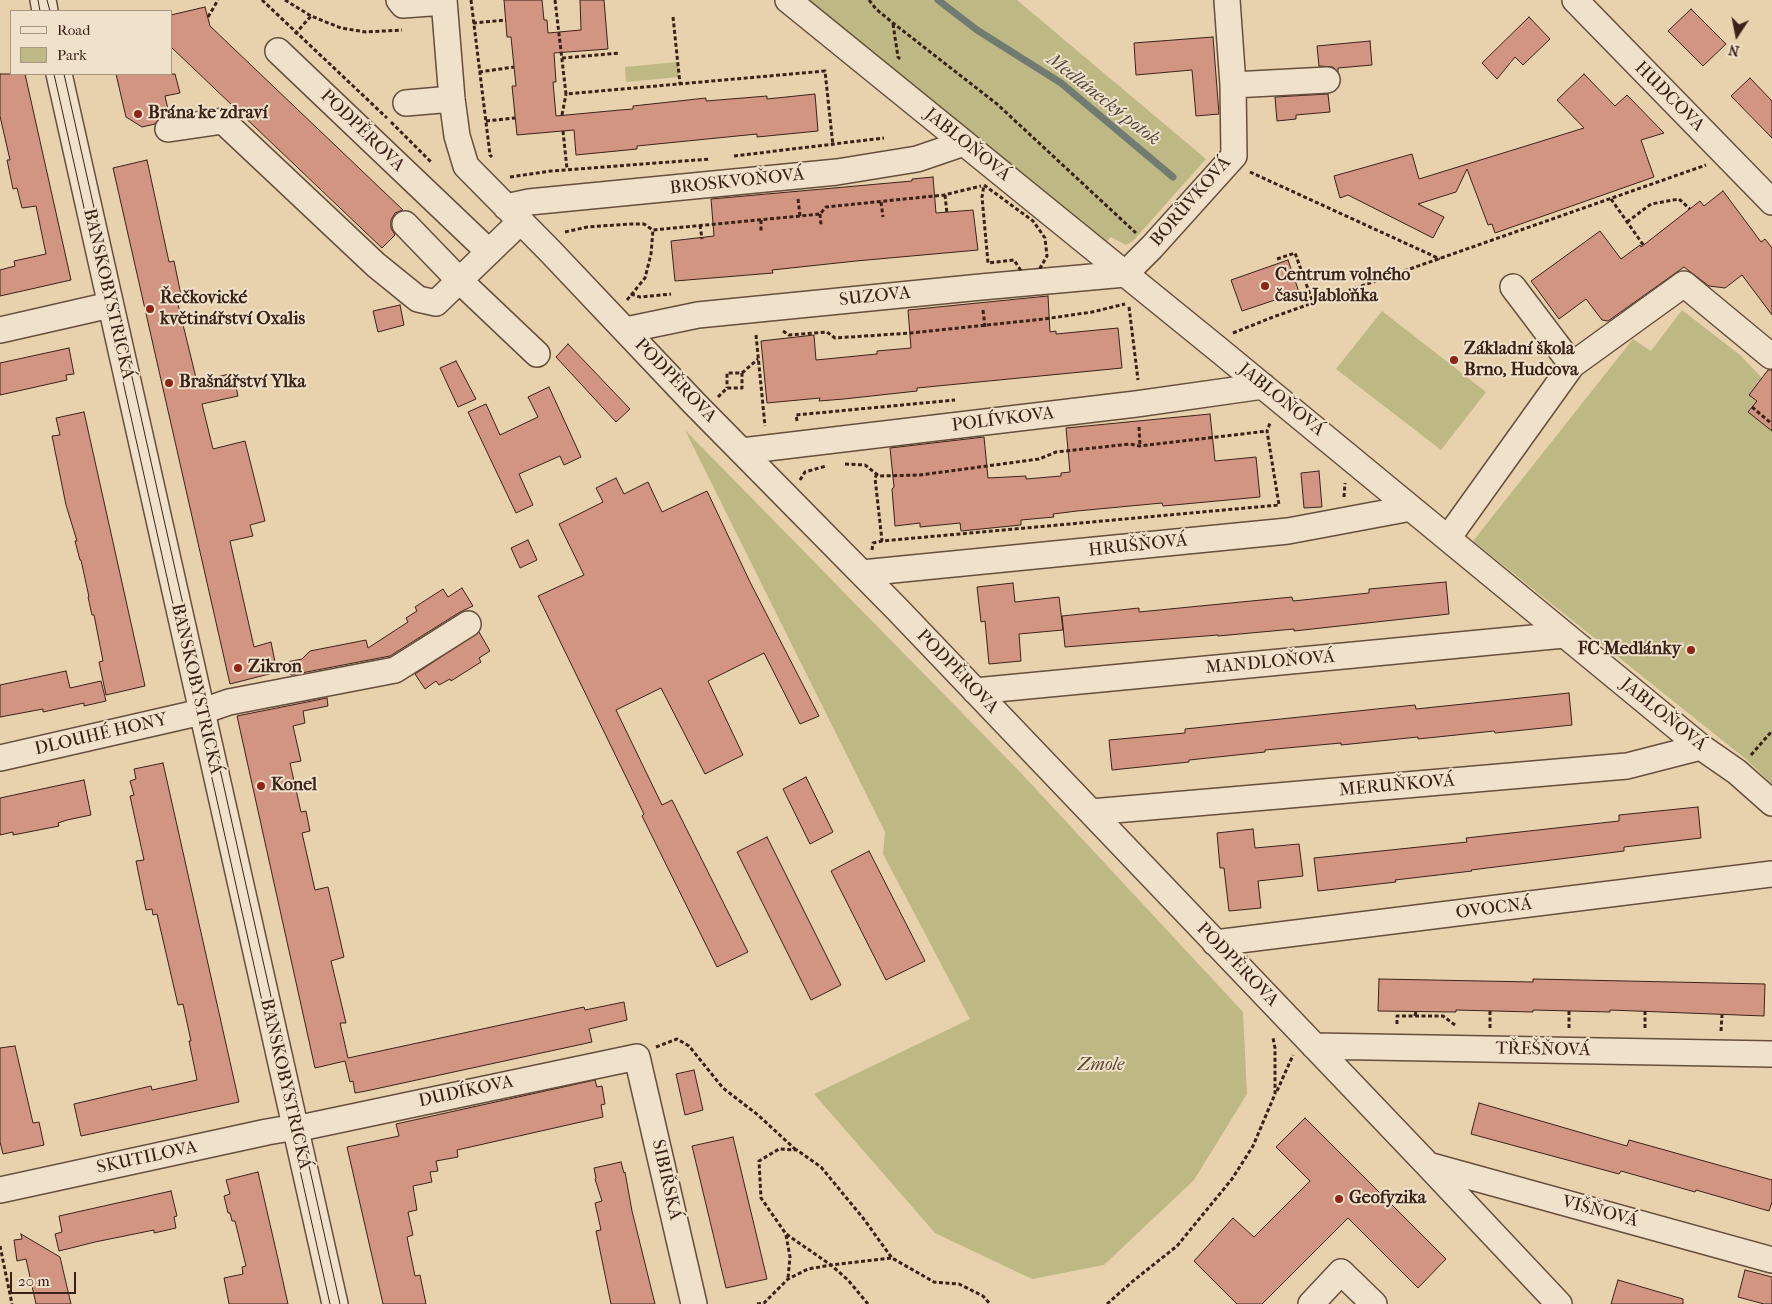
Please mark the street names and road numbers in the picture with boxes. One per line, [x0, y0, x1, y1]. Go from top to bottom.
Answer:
street label: HUDCOVA [1629, 57, 1709, 137]
street label: PODPĚROVA [315, 85, 409, 177]
street label: JABLOŇOVÁ [920, 104, 1014, 186]
street label: BORŮVKOVÁ [1146, 153, 1236, 251]
street label: BROSKVOŇOVÁ [669, 164, 805, 200]
street label: BANSKOBYSTRICKÁ [78, 207, 138, 381]
street label: SUZOVA [838, 283, 912, 311]
street label: PODPĚROVA [629, 334, 721, 428]
street label: JABLOŇOVÁ [1234, 359, 1328, 441]
street label: POLÍVKOVA [951, 403, 1055, 437]
street label: HRUŠŇOVÁ [1087, 530, 1189, 562]
street label: BANSKOBYSTRICKÁ [166, 602, 226, 776]
street label: PODPĚROVA [911, 625, 1003, 719]
street label: MANDLOŇOVÁ [1204, 647, 1336, 679]
street label: JABLOŇOVÁ [1616, 674, 1710, 756]
street label: DLOUHÉ HONY [32, 709, 170, 761]
street label: MERUŇKOVÁ [1338, 770, 1456, 802]
street label: OVOCNÁ [1455, 894, 1533, 924]
street label: PODPĚROVA [1191, 918, 1283, 1012]
street label: BANSKOBYSTRICKÁ [255, 997, 315, 1171]
street label: TŘEŠŇOVÁ [1495, 1038, 1591, 1062]
street label: DUDÍKOVA [417, 1071, 515, 1113]
street label: SKUTILOVA [95, 1137, 199, 1179]
street label: SIBIŘSKÁ [646, 1138, 686, 1222]
street label: VIŠŇOVÁ [1560, 1192, 1640, 1232]

